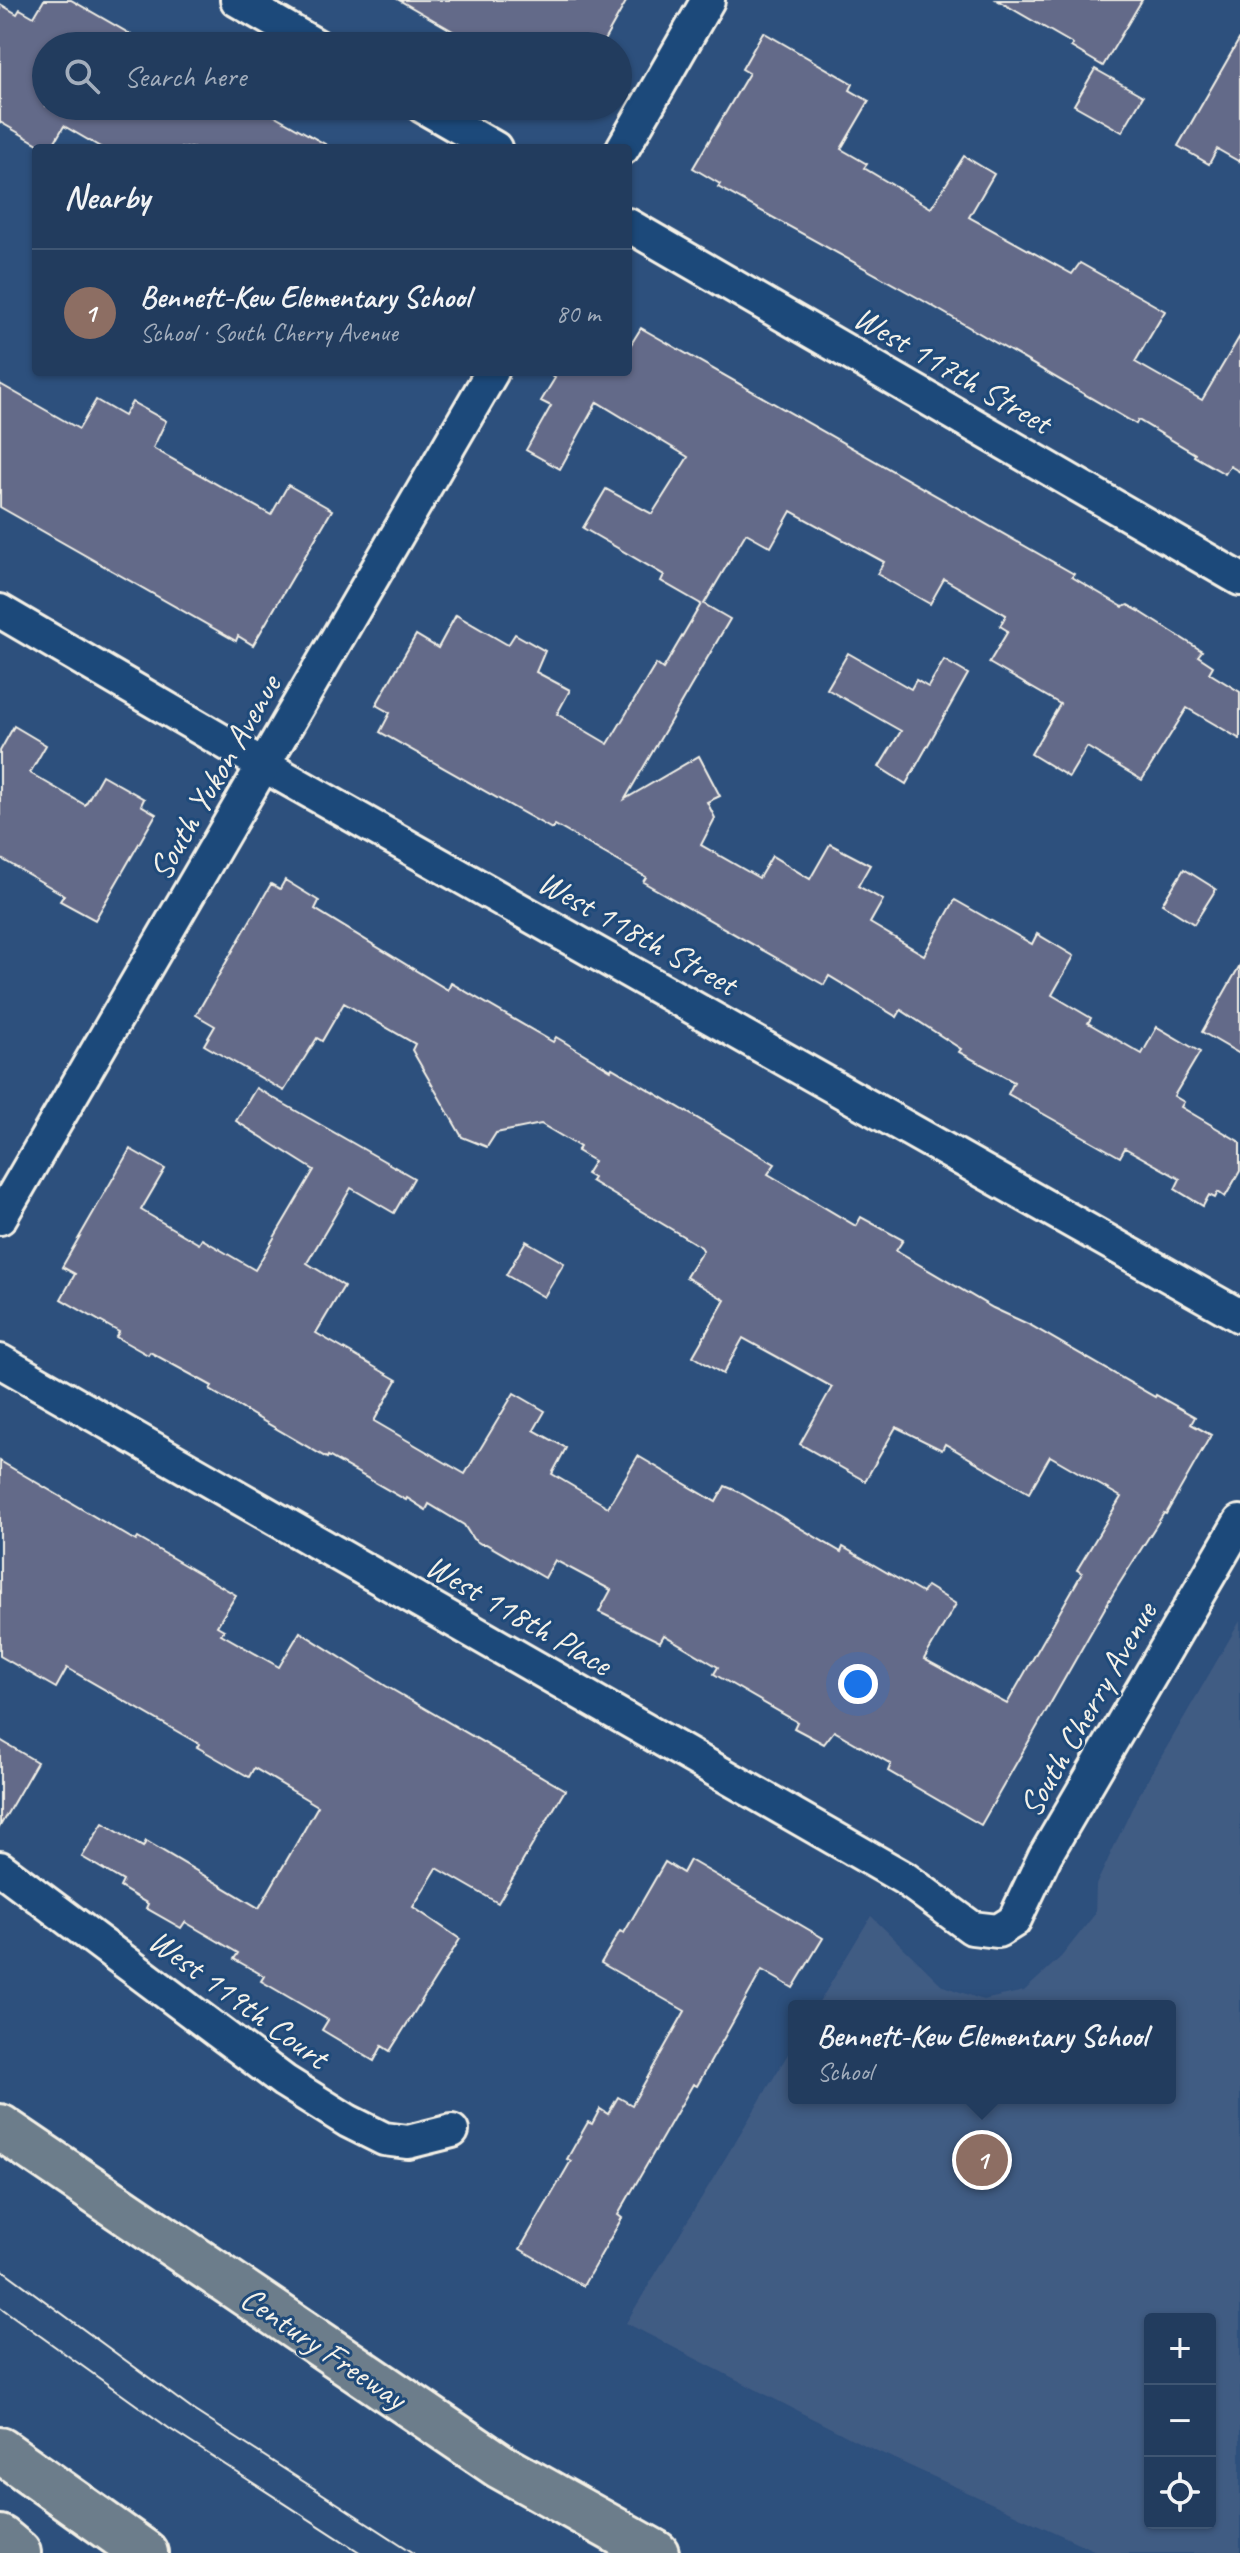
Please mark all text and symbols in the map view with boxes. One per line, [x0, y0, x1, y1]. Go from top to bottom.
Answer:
search box [32, 32, 632, 120]
icon: search [60, 54, 104, 98]
text: Search here [124, 57, 246, 95]
text: Nearby [64, 175, 150, 218]
text: Bennett-Kew Elementary School [140, 278, 470, 316]
street label: West 117th Street [846, 296, 1062, 445]
text: 1 [84, 297, 96, 330]
text: 80 m [556, 297, 600, 330]
text: School · South Cherry Avenue [140, 316, 398, 349]
street label: South Yukon Avenue [138, 665, 292, 887]
street label: West 118th Street [531, 860, 748, 1007]
street label: West 118th Place [418, 1544, 621, 1686]
street label: South Cherry Avenue [1009, 1592, 1167, 1824]
your location [838, 1664, 878, 1704]
street label: West 119th Court [140, 1919, 340, 2080]
popup [788, 2000, 1176, 2104]
text: Bennett-Kew Elementary School [817, 2017, 1147, 2055]
text: School [817, 2055, 873, 2088]
pin: 1 [956, 2130, 1008, 2190]
street label: Century Freeway [233, 2276, 417, 2420]
map controls [1144, 2313, 1216, 2529]
button: + [1144, 2313, 1216, 2385]
button: − [1144, 2385, 1216, 2457]
button: locate [1144, 2457, 1216, 2529]

